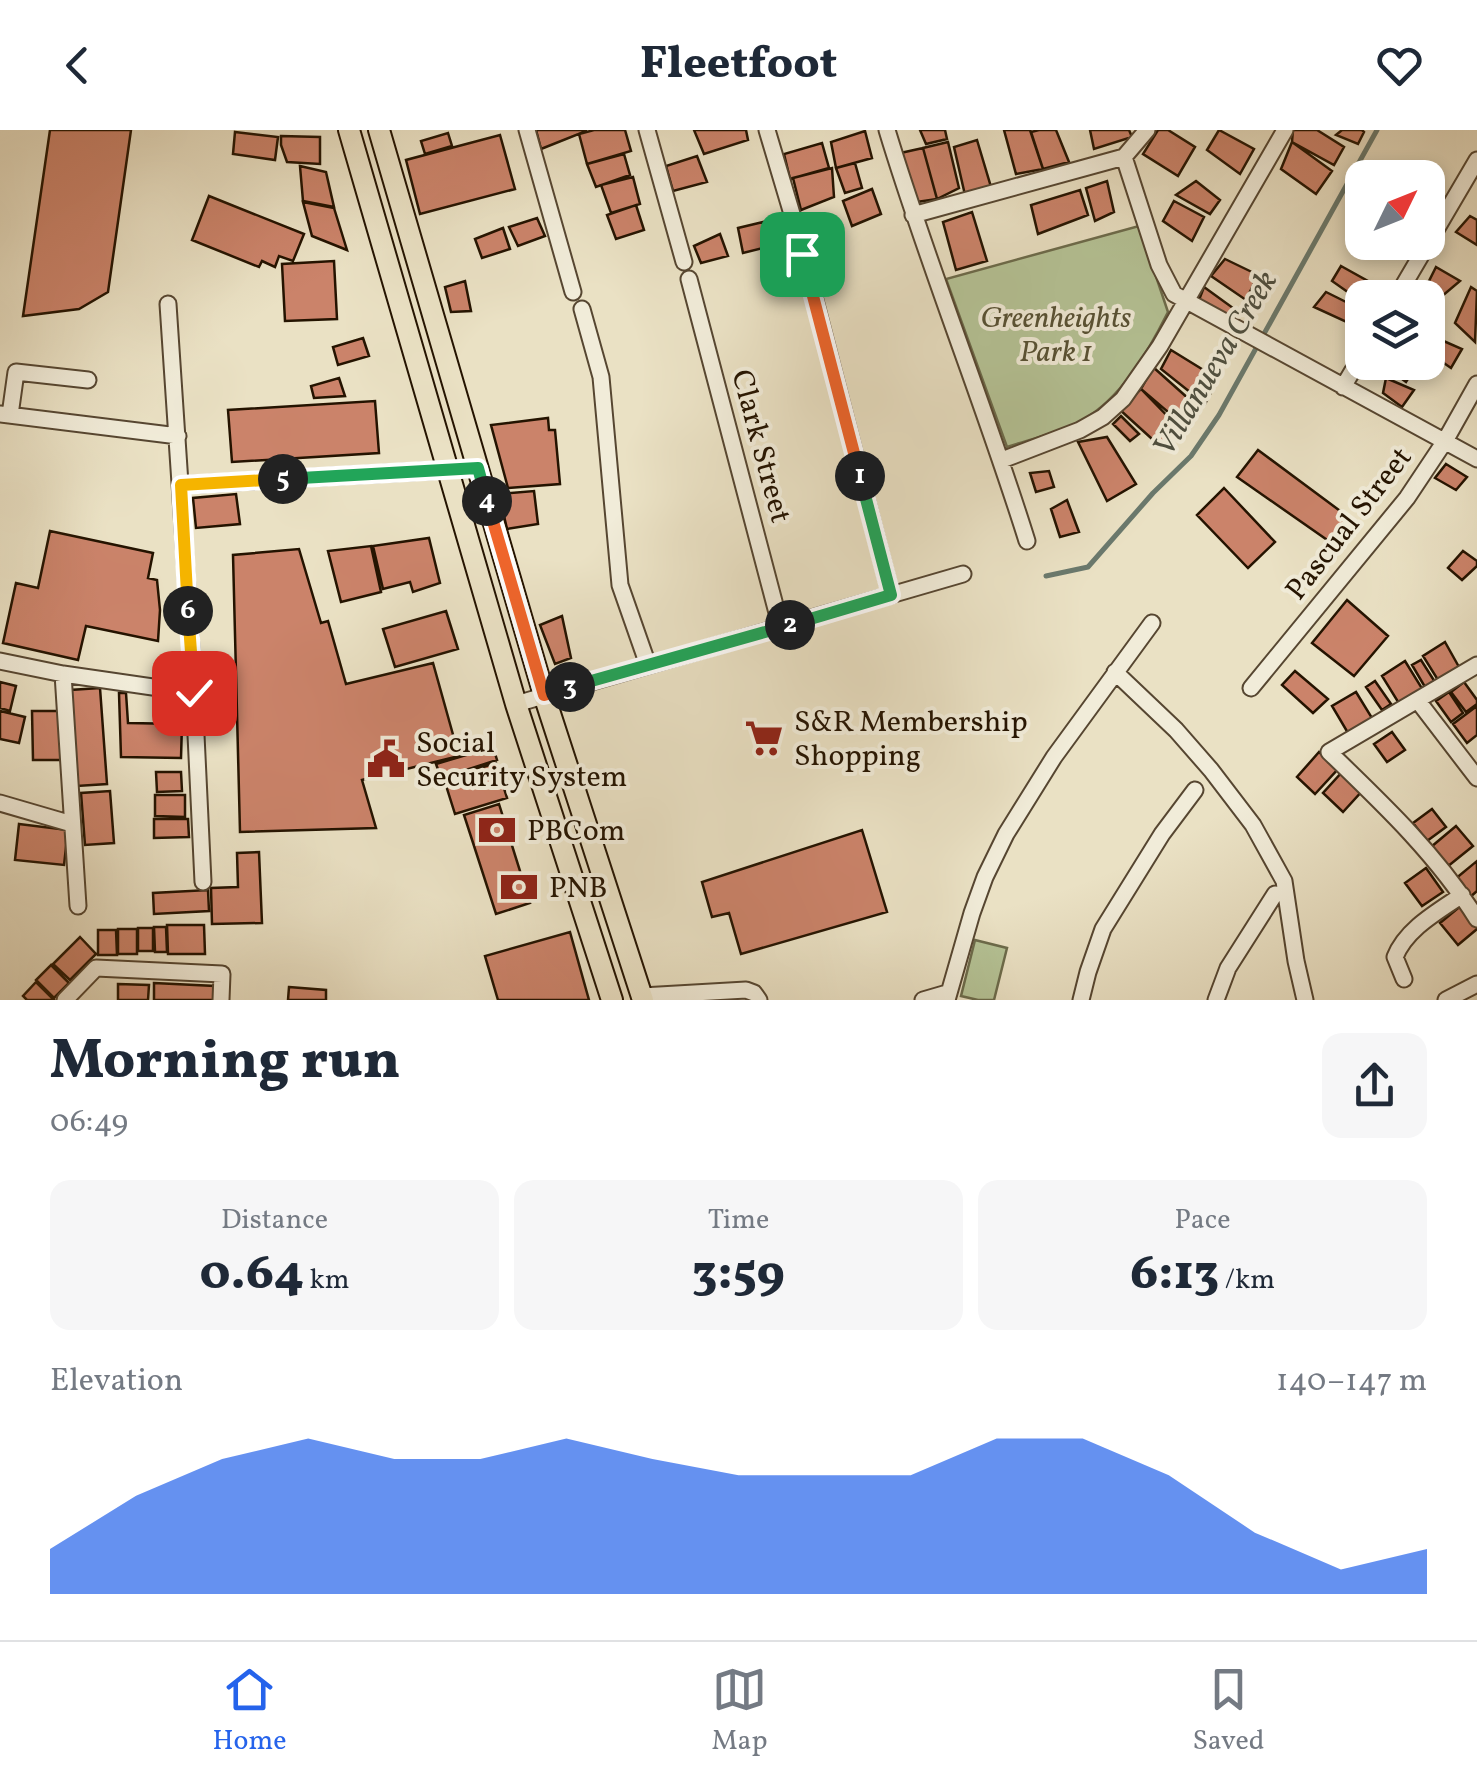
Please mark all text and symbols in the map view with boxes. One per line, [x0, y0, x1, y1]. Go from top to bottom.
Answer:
text: Fleetfoot [640, 34, 837, 97]
icon: back [50, 38, 105, 93]
icon: heart [1372, 38, 1427, 93]
north arrow [1345, 160, 1445, 260]
map controls [1345, 160, 1445, 380]
pin [760, 212, 845, 297]
icon: arrive [775, 227, 830, 282]
water label: Villanueva Creek [1144, 263, 1290, 466]
button: layers [1345, 280, 1445, 380]
park label: Greenheights Park 1 [981, 298, 1131, 374]
street label: Clark Street [719, 365, 801, 528]
street label: Pascual Street [1276, 439, 1423, 610]
pin: 1 [835, 451, 885, 501]
pin: 5 [258, 454, 308, 504]
text: 1 [854, 456, 866, 495]
text: 5 [276, 459, 290, 498]
pin: 4 [462, 476, 512, 526]
text: 4 [479, 481, 495, 520]
pin: 6 [163, 586, 213, 636]
text: 6 [180, 591, 196, 630]
pin: 2 [765, 600, 815, 650]
text: 2 [783, 605, 797, 644]
pin [152, 651, 237, 736]
pin: 3 [545, 662, 595, 712]
icon: check [167, 666, 222, 721]
text: 3 [563, 667, 577, 706]
place label: S&R Membership Shopping [794, 702, 1028, 778]
supermarket icon: S&R Membership Shopping [743, 717, 785, 759]
place label: Social Security System [416, 723, 627, 799]
public building icon: Social Security System [365, 738, 407, 780]
bank icon: PBCom [476, 809, 518, 851]
place label: PBCom [527, 811, 625, 853]
bank icon: PNB [498, 866, 540, 908]
place label: PNB [549, 868, 607, 910]
text: Morning run [50, 1025, 400, 1101]
button: share [1322, 1033, 1427, 1138]
text: 06:49 [50, 1101, 128, 1145]
text: Distance [221, 1201, 328, 1240]
text: Time [708, 1201, 769, 1240]
text: Pace [1174, 1201, 1231, 1240]
text: 0.64 [199, 1240, 304, 1310]
text: 3:59 [692, 1240, 785, 1310]
text: 6:13 [1130, 1240, 1219, 1310]
text: km [304, 1261, 350, 1300]
text: /km [1219, 1261, 1275, 1300]
text: Elevation [50, 1360, 183, 1404]
text: 140–147 m [1276, 1360, 1427, 1404]
tab: Home [212, 1662, 287, 1761]
tab: Map [711, 1662, 767, 1761]
tab: Saved [1192, 1662, 1265, 1761]

